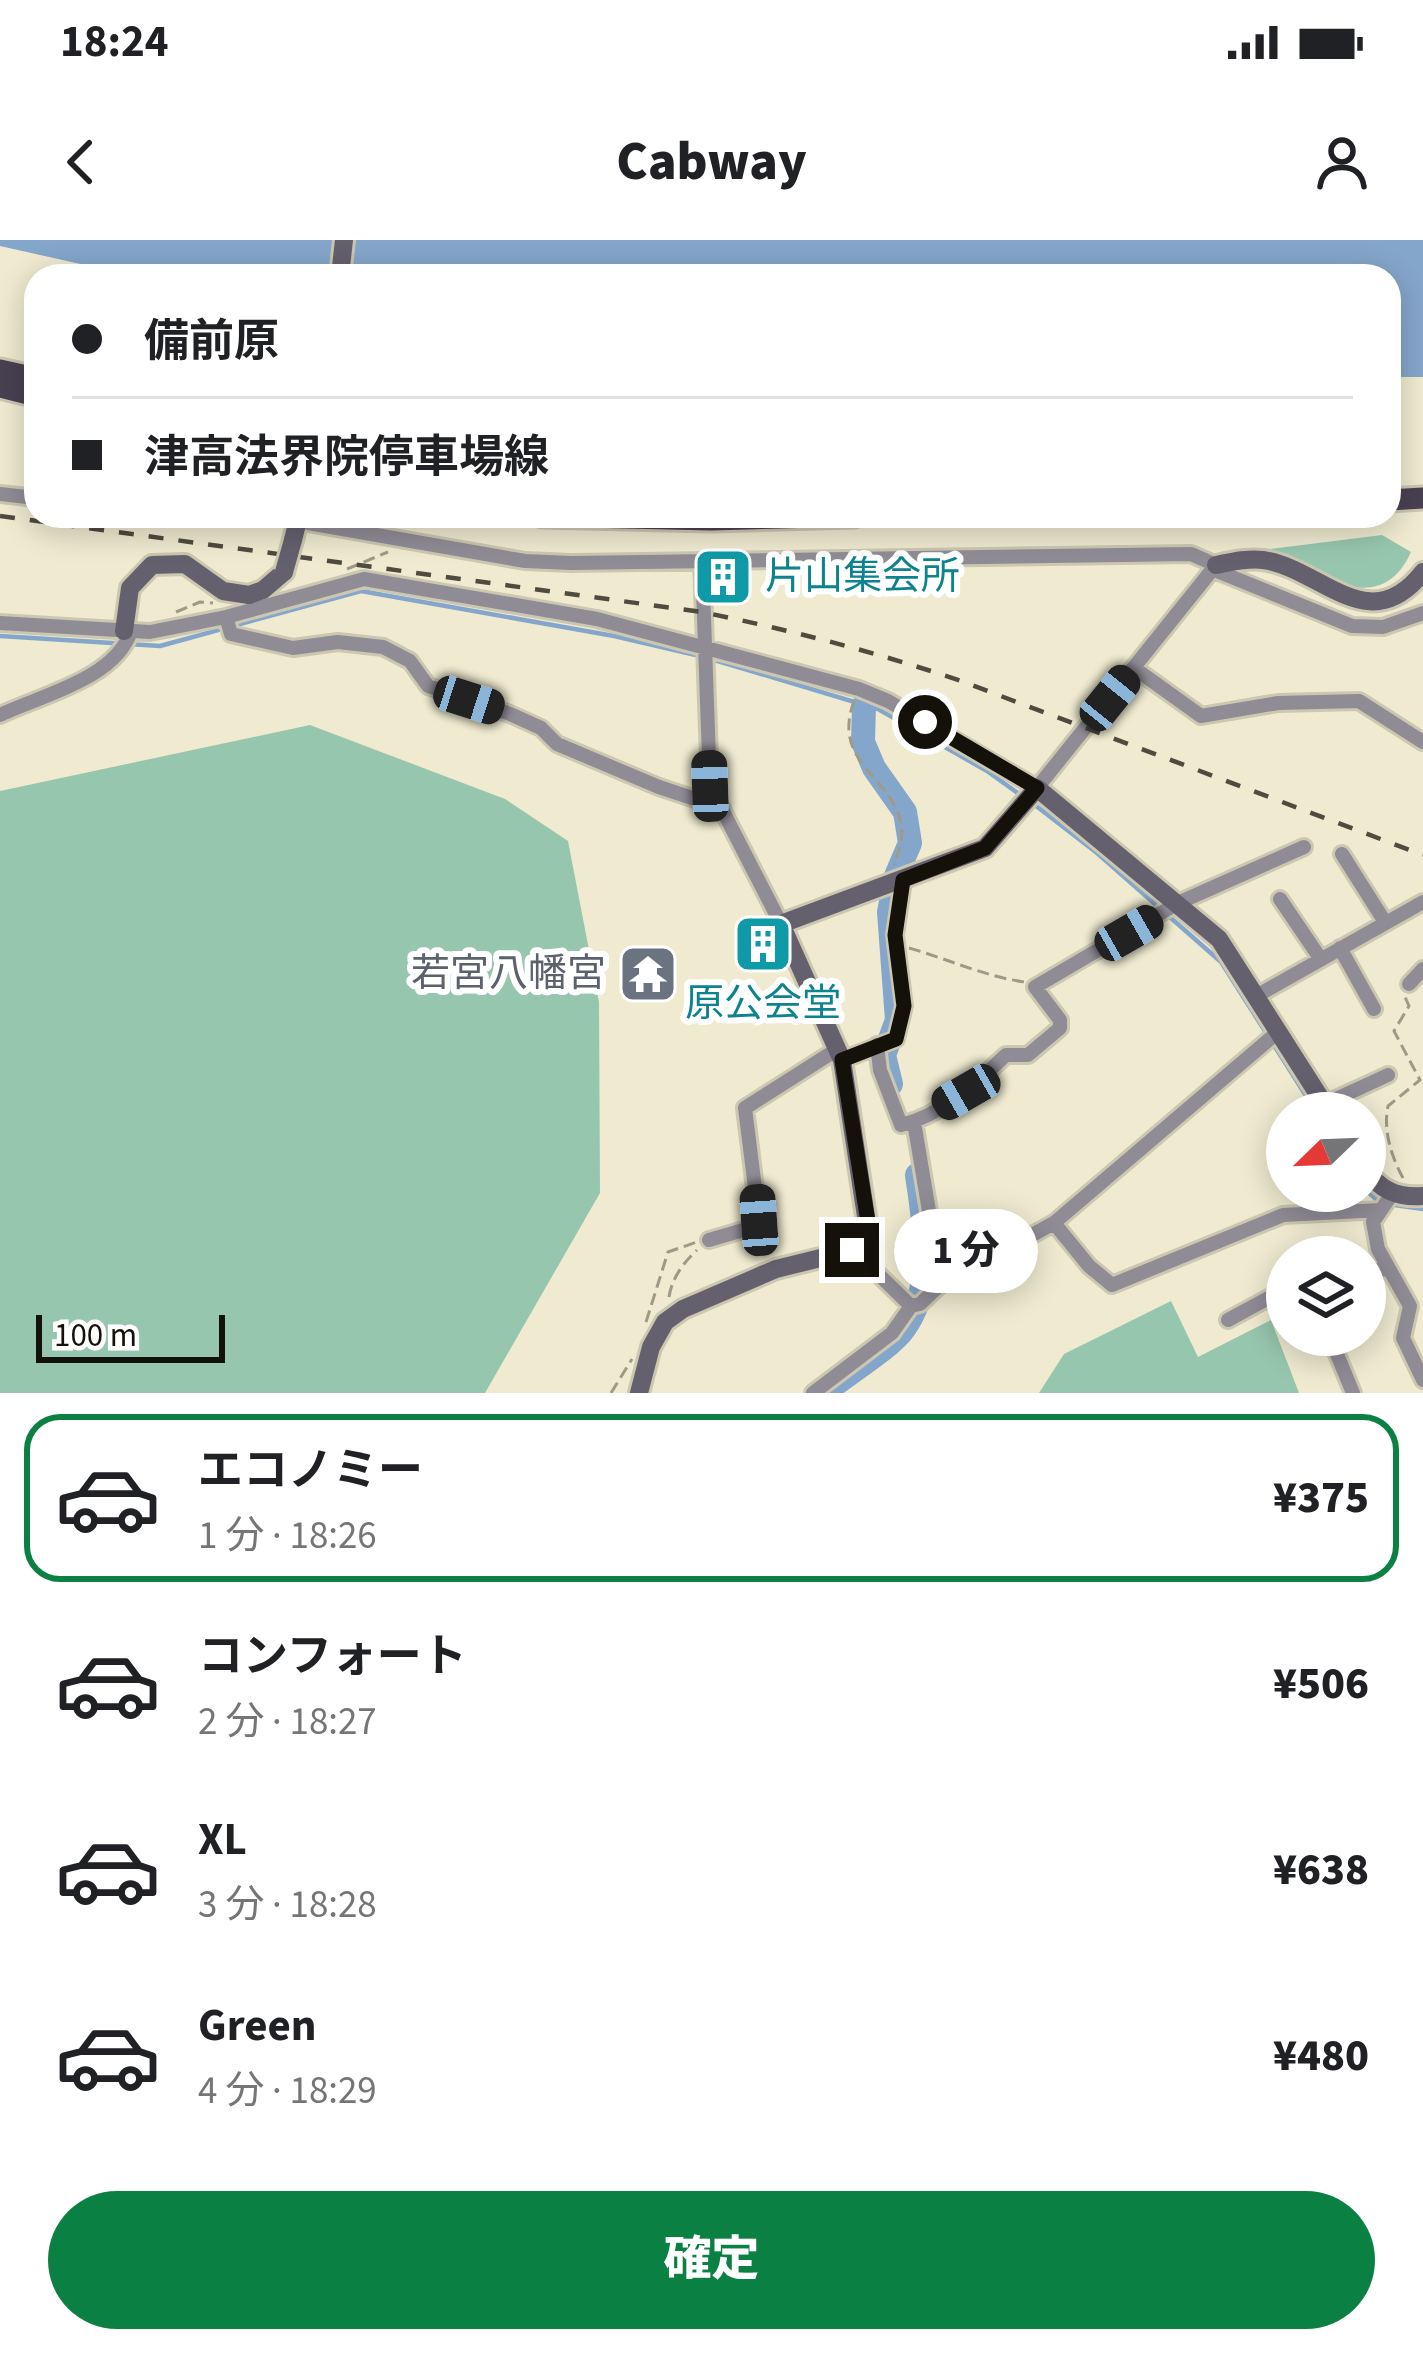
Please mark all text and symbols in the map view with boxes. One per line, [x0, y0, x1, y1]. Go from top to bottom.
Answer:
text: 18:24 [60, 10, 169, 74]
text: Cabway [616, 124, 807, 201]
icon: back [48, 129, 114, 195]
icon: person [1309, 129, 1375, 195]
text: 備前原 [144, 310, 279, 374]
text: 津高法界院停車場線 [144, 426, 549, 490]
building icon: 片山集会所 [692, 546, 754, 608]
place label: 片山集会所 [765, 549, 960, 605]
car [1073, 659, 1147, 737]
car [429, 672, 509, 728]
route start [898, 695, 952, 749]
car [691, 749, 729, 823]
car [1089, 899, 1169, 967]
building icon: 原公会堂 [732, 913, 794, 975]
temple icon: 若宮八幡宮 [617, 943, 679, 1005]
place label: 若宮八幡宮 [411, 946, 606, 1002]
place label: 原公会堂 [685, 976, 841, 1032]
car [926, 1058, 1006, 1126]
north arrow [1266, 1092, 1386, 1212]
map controls [1266, 1092, 1386, 1356]
car [739, 1183, 779, 1257]
callout: 1 分 [894, 1208, 1038, 1292]
route end [825, 1223, 879, 1277]
text: 1 分 [932, 1223, 1000, 1279]
button: layers [1266, 1236, 1386, 1356]
scale bar [36, 1309, 225, 1362]
text: 100 m [54, 1312, 137, 1359]
text: エコノミー [198, 1439, 423, 1503]
icon: car [54, 1444, 162, 1552]
text: ¥375 [1273, 1466, 1369, 1530]
text: 1 分 · 18:26 [198, 1508, 377, 1564]
text: コンフォート [198, 1625, 467, 1689]
icon: car [54, 1630, 162, 1738]
text: ¥506 [1273, 1652, 1369, 1716]
text: 2 分 · 18:27 [198, 1694, 377, 1750]
text: XL [198, 1808, 247, 1872]
icon: car [54, 1816, 162, 1924]
text: ¥638 [1273, 1838, 1369, 1902]
text: 3 分 · 18:28 [198, 1877, 377, 1933]
text: Green [198, 1994, 317, 2058]
icon: car [54, 2002, 162, 2110]
text: ¥480 [1273, 2024, 1369, 2088]
text: 4 分 · 18:29 [198, 2063, 377, 2119]
button: 確定 [48, 2191, 1375, 2329]

